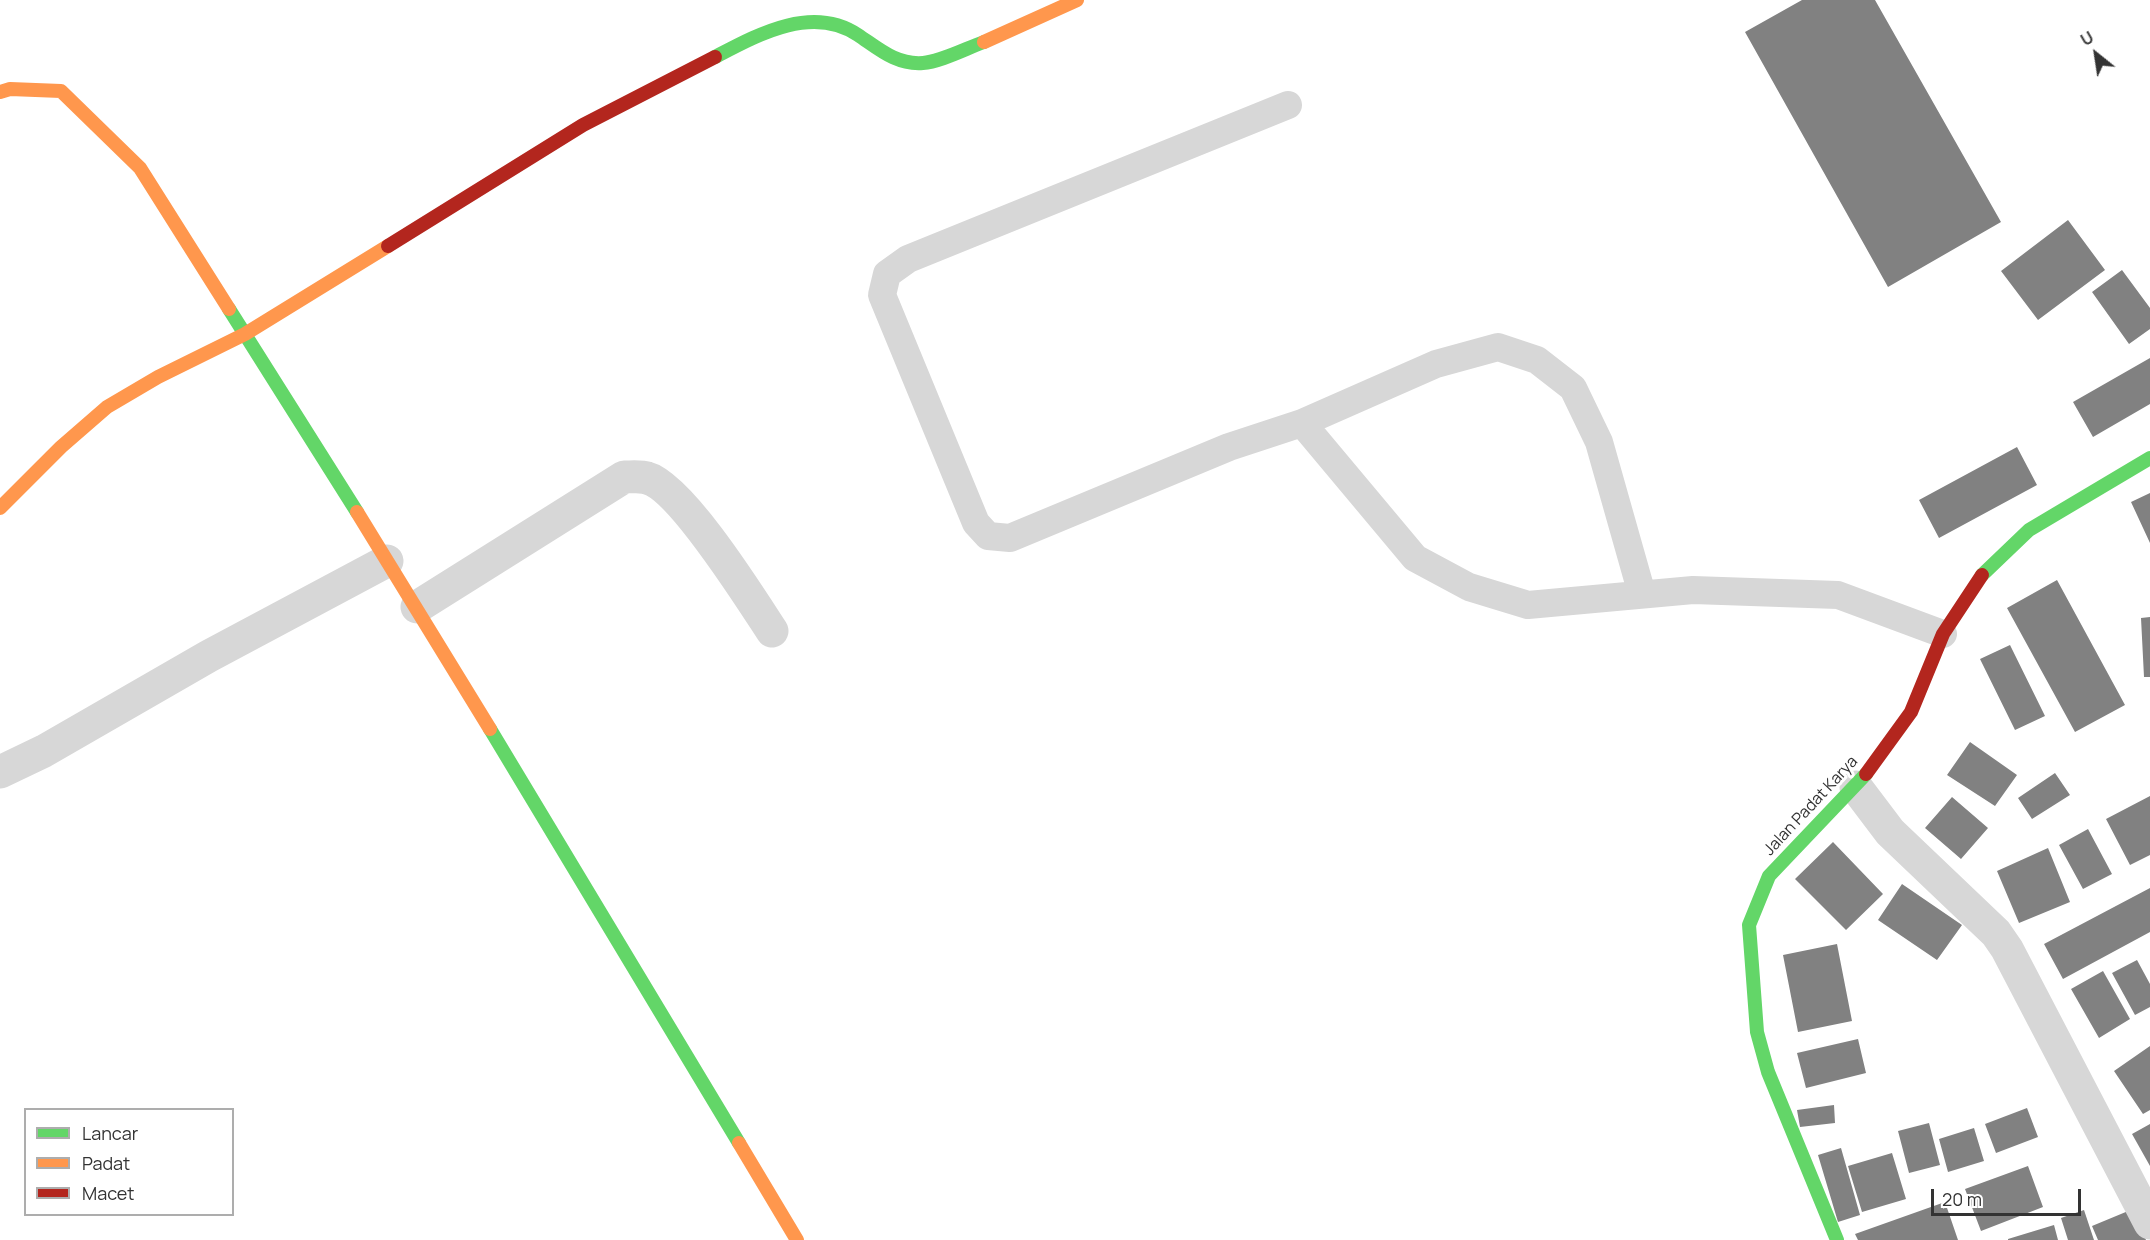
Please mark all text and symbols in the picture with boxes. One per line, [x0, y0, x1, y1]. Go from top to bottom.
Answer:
north arrow [2066, 24, 2126, 84]
text: U [2077, 26, 2097, 51]
street label: Jalan Padat Karya [1760, 752, 1862, 860]
legend [24, 1108, 234, 1216]
text: Lancar [82, 1121, 138, 1145]
text: Padat [82, 1151, 130, 1175]
scale bar [1934, 1177, 2084, 1215]
text: Macet [82, 1181, 135, 1205]
text: 20 m [1942, 1187, 1982, 1211]

